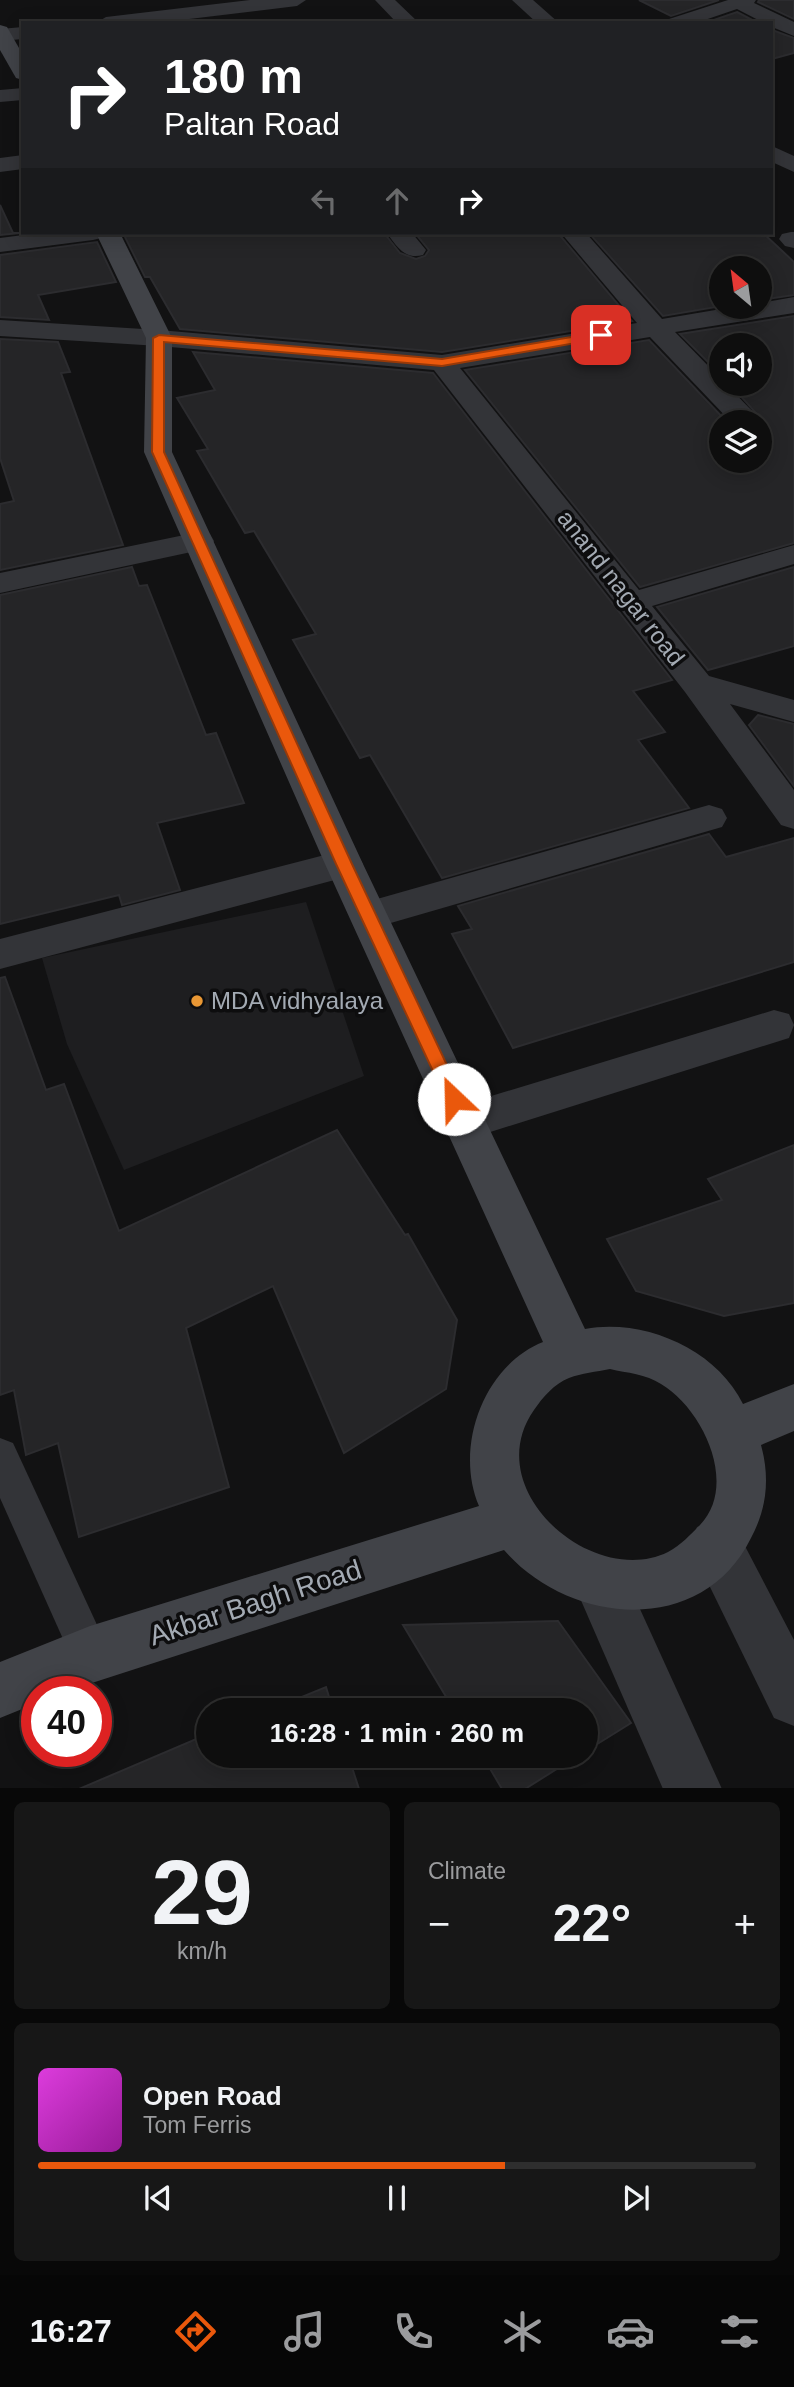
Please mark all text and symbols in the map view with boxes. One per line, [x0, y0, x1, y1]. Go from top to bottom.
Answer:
icon: right [49, 49, 140, 140]
text: 180 m [164, 49, 303, 103]
text: Paltan Road [164, 106, 340, 142]
icon: left [305, 182, 343, 220]
icon: ahead [378, 182, 416, 220]
icon: right [451, 182, 489, 220]
north arrow [709, 256, 772, 318]
map controls [709, 256, 772, 473]
pin [571, 305, 631, 365]
icon: arrive [582, 316, 620, 354]
button: sound [709, 333, 772, 396]
button: layers [709, 410, 772, 473]
street label: anand nagar road [552, 505, 690, 671]
place label: MDA vidhyalaya [211, 987, 384, 1014]
marker: MDA vidhyalaya [189, 993, 205, 1009]
position arrow [417, 1062, 491, 1136]
street label: Akbar Bagh Road [145, 1554, 365, 1651]
speed limit sign: 40 [21, 1676, 112, 1767]
text: 16:28 · 1 min · 260 m [270, 1718, 524, 1748]
text: 29 [151, 1842, 253, 1943]
text: Climate [428, 1858, 506, 1884]
text: 22° [553, 1894, 631, 1952]
text: − [428, 1903, 450, 1945]
text: + [734, 1903, 756, 1945]
text: km/h [177, 1938, 227, 1964]
text: Open Road [143, 2081, 282, 2111]
text: Tom Ferris [143, 2112, 252, 2138]
icon: previous [139, 2179, 177, 2217]
icon: pause [378, 2179, 416, 2217]
icon: next [617, 2179, 655, 2217]
icon: directions [171, 2307, 220, 2356]
icon: music [280, 2307, 329, 2356]
icon: phone [389, 2307, 438, 2356]
icon: climate [498, 2307, 547, 2356]
icon: car [606, 2307, 655, 2356]
icon: filters [715, 2307, 764, 2356]
text: 16:27 [30, 2313, 112, 2349]

